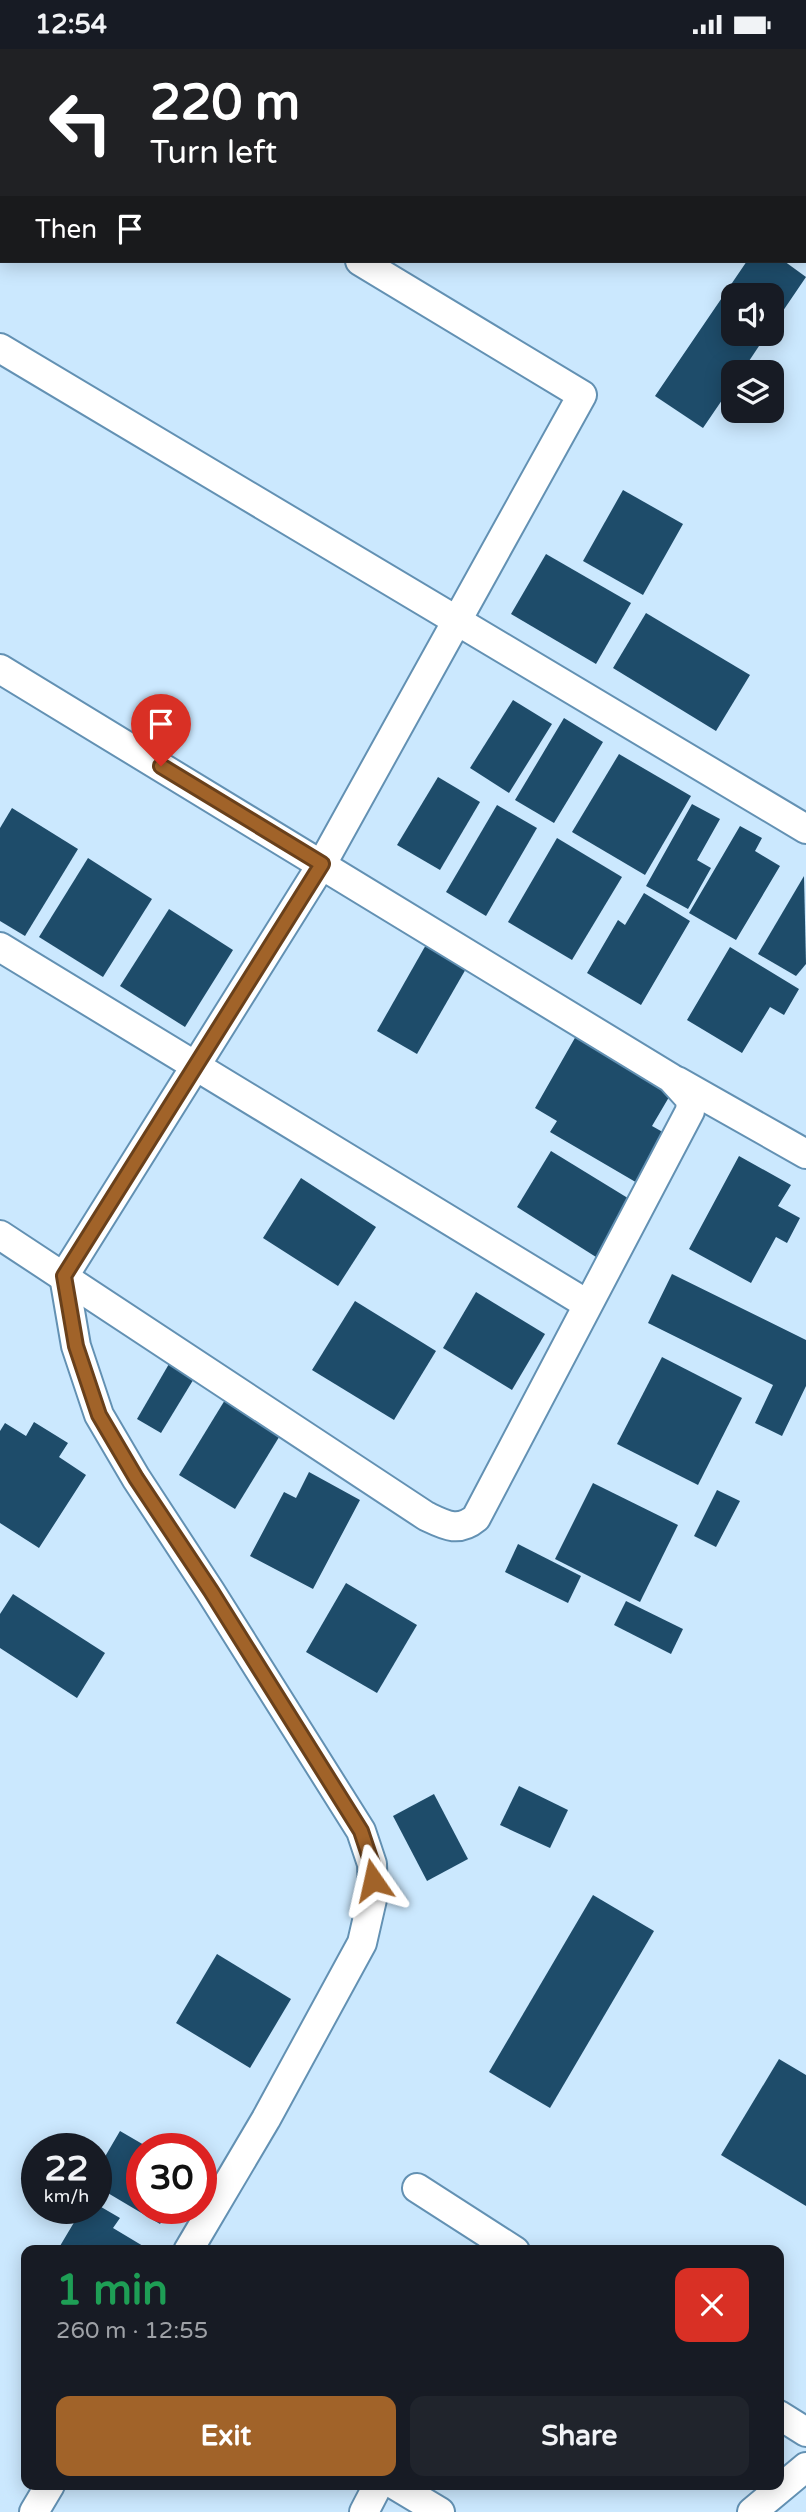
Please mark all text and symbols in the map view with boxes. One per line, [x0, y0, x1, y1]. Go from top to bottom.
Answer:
text: 12:54 [35, 9, 107, 40]
text: 220 m [150, 74, 300, 133]
icon: left [35, 77, 126, 168]
text: Turn left [150, 134, 277, 172]
icon: arrive [111, 210, 149, 248]
text: Then [35, 214, 97, 245]
map controls [721, 283, 784, 423]
button: sound [721, 283, 784, 346]
button: layers [721, 360, 784, 423]
pin [131, 694, 191, 766]
icon: arrive [142, 705, 180, 743]
position arrow [336, 1843, 410, 1917]
speed limit sign: 30 [126, 2133, 217, 2224]
text: 22 [45, 2148, 88, 2190]
text: km/h [44, 2185, 89, 2207]
text: 1 min [56, 2265, 168, 2316]
button: close [675, 2268, 749, 2342]
text: 260 m · 12:55 [56, 2317, 208, 2345]
button: Exit [56, 2396, 396, 2476]
button: Share [410, 2396, 749, 2476]

